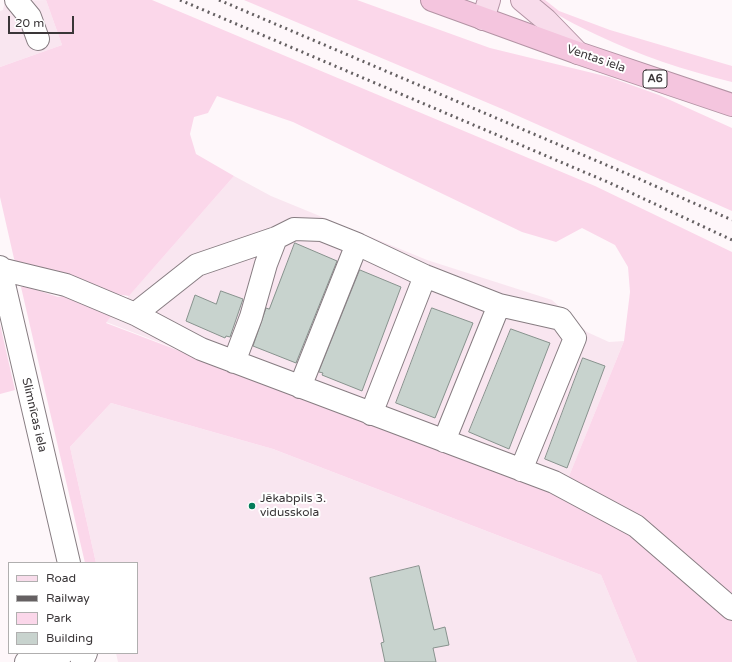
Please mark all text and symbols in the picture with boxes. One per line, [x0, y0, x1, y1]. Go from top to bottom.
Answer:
scale bar [10, 8, 76, 34]
text: 20 m [15, 16, 44, 30]
street label: Ventas iela [565, 42, 627, 76]
road number: A6 [643, 70, 667, 88]
street label: Slimnīcas iela [18, 376, 50, 454]
place label: Jēkabpils 3. vidusskola [260, 492, 326, 520]
marker: Jēkabpils 3. vidusskola [247, 501, 257, 511]
legend [8, 562, 138, 654]
text: Road [46, 571, 76, 585]
text: Railway [46, 591, 90, 605]
text: Park [46, 611, 72, 625]
text: Building [46, 631, 93, 645]

